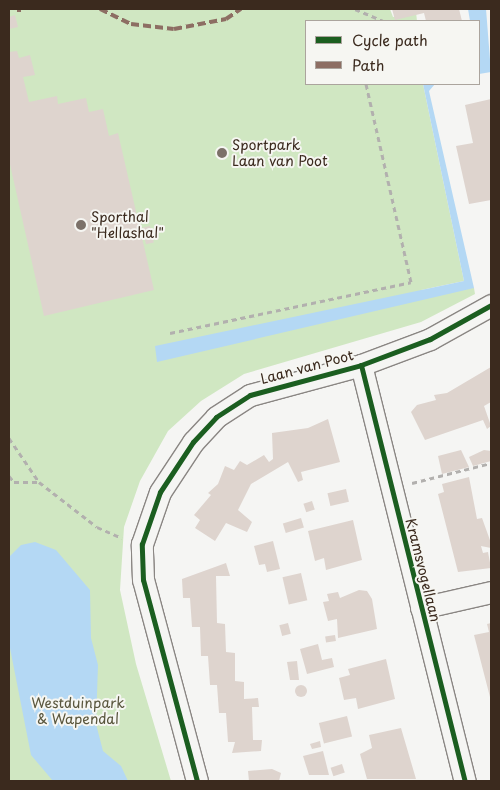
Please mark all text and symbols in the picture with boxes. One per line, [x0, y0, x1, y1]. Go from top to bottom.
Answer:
legend [305, 20, 480, 85]
text: Cycle path [352, 28, 428, 51]
text: Path [352, 53, 384, 76]
place label: Sportpark Laan van Poot [232, 137, 327, 170]
marker: Sportpark Laan van Poot [216, 147, 228, 159]
place label: Sporthal "Hellashal" [91, 209, 164, 242]
marker: Sporthal "Hellashal" [75, 219, 87, 231]
street label: Laan van Poot [259, 347, 355, 387]
street label: Kramsvogellaan [402, 516, 444, 624]
park label: Westduinpark & Wapendal [31, 695, 125, 728]

